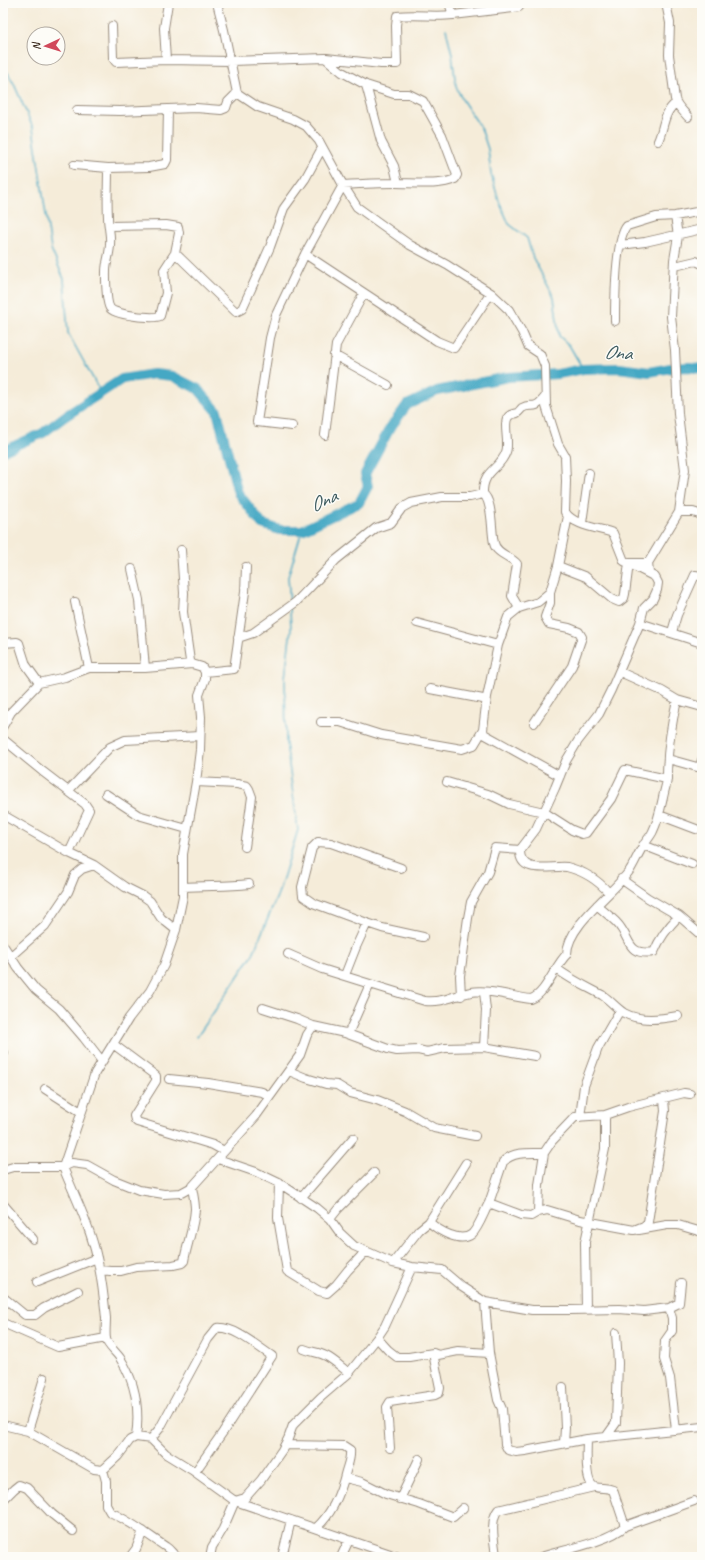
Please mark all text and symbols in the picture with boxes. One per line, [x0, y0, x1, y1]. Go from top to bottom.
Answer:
north arrow [26, 26, 66, 66]
text: N [29, 41, 43, 51]
water label: Ona [604, 339, 635, 366]
water label: Ona [305, 482, 343, 518]

